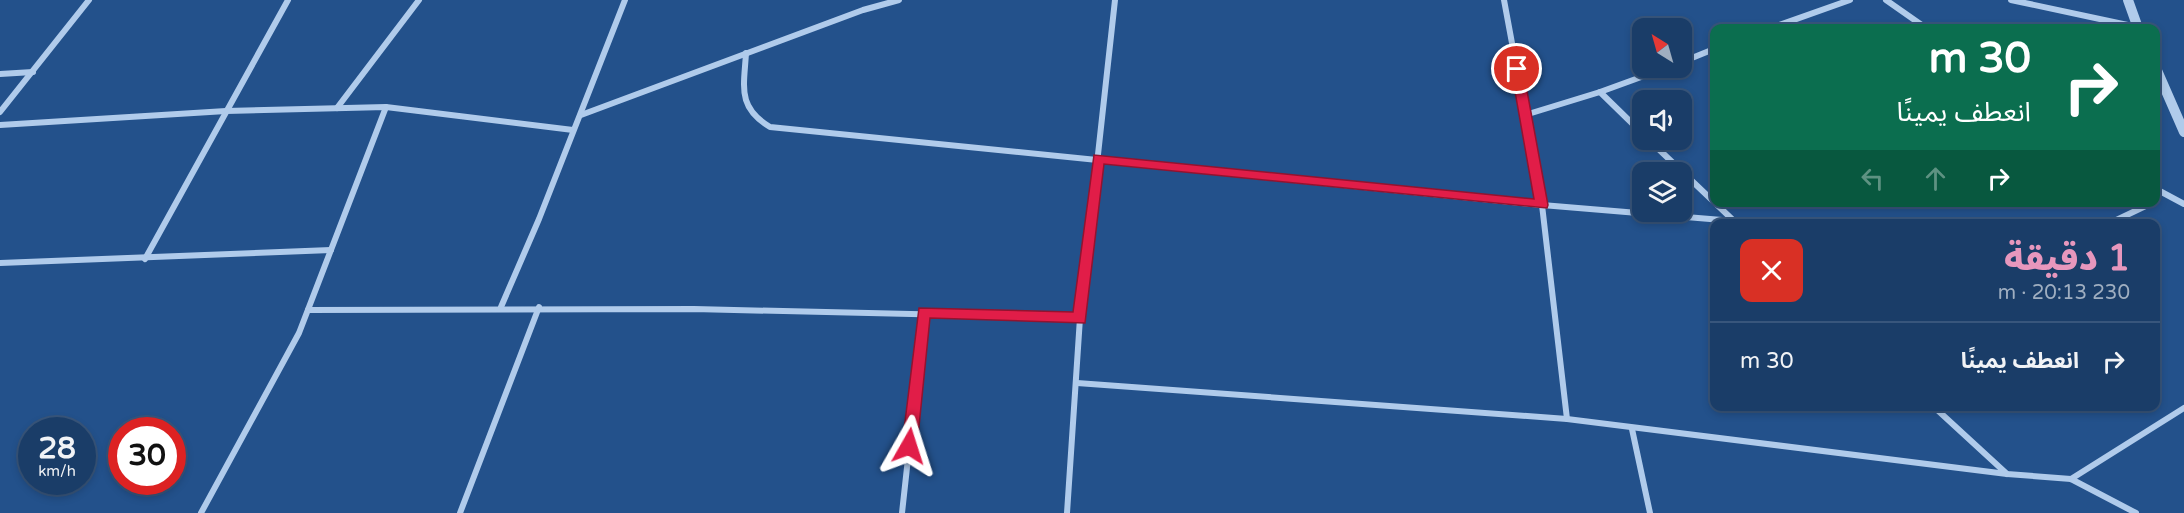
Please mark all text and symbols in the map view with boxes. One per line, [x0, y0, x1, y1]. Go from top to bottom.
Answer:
north arrow [1632, 18, 1692, 78]
map controls [1632, 18, 1692, 222]
text: 30 m [1929, 33, 2031, 84]
pin [1491, 43, 1542, 94]
icon: right [2052, 48, 2130, 126]
icon: arrive [1500, 52, 1533, 85]
button: sound [1632, 90, 1692, 150]
text: انعطف يمينًا [1897, 96, 2031, 129]
button: layers [1632, 162, 1692, 222]
icon: left [1856, 162, 1889, 195]
icon: ahead [1919, 162, 1952, 195]
icon: right [1982, 162, 2015, 195]
text: 1 دقيقة [2004, 237, 2130, 280]
button: close [1740, 239, 1803, 302]
text: 230 m · 20:13 [1998, 281, 2130, 305]
icon: right [2097, 345, 2130, 378]
text: 30 m [1740, 348, 1794, 374]
text: انعطف يمينًا [1961, 348, 2079, 374]
position arrow [877, 414, 941, 478]
speed limit sign: 30 [108, 417, 186, 495]
text: 28 [38, 430, 76, 467]
text: km/h [38, 462, 76, 480]

